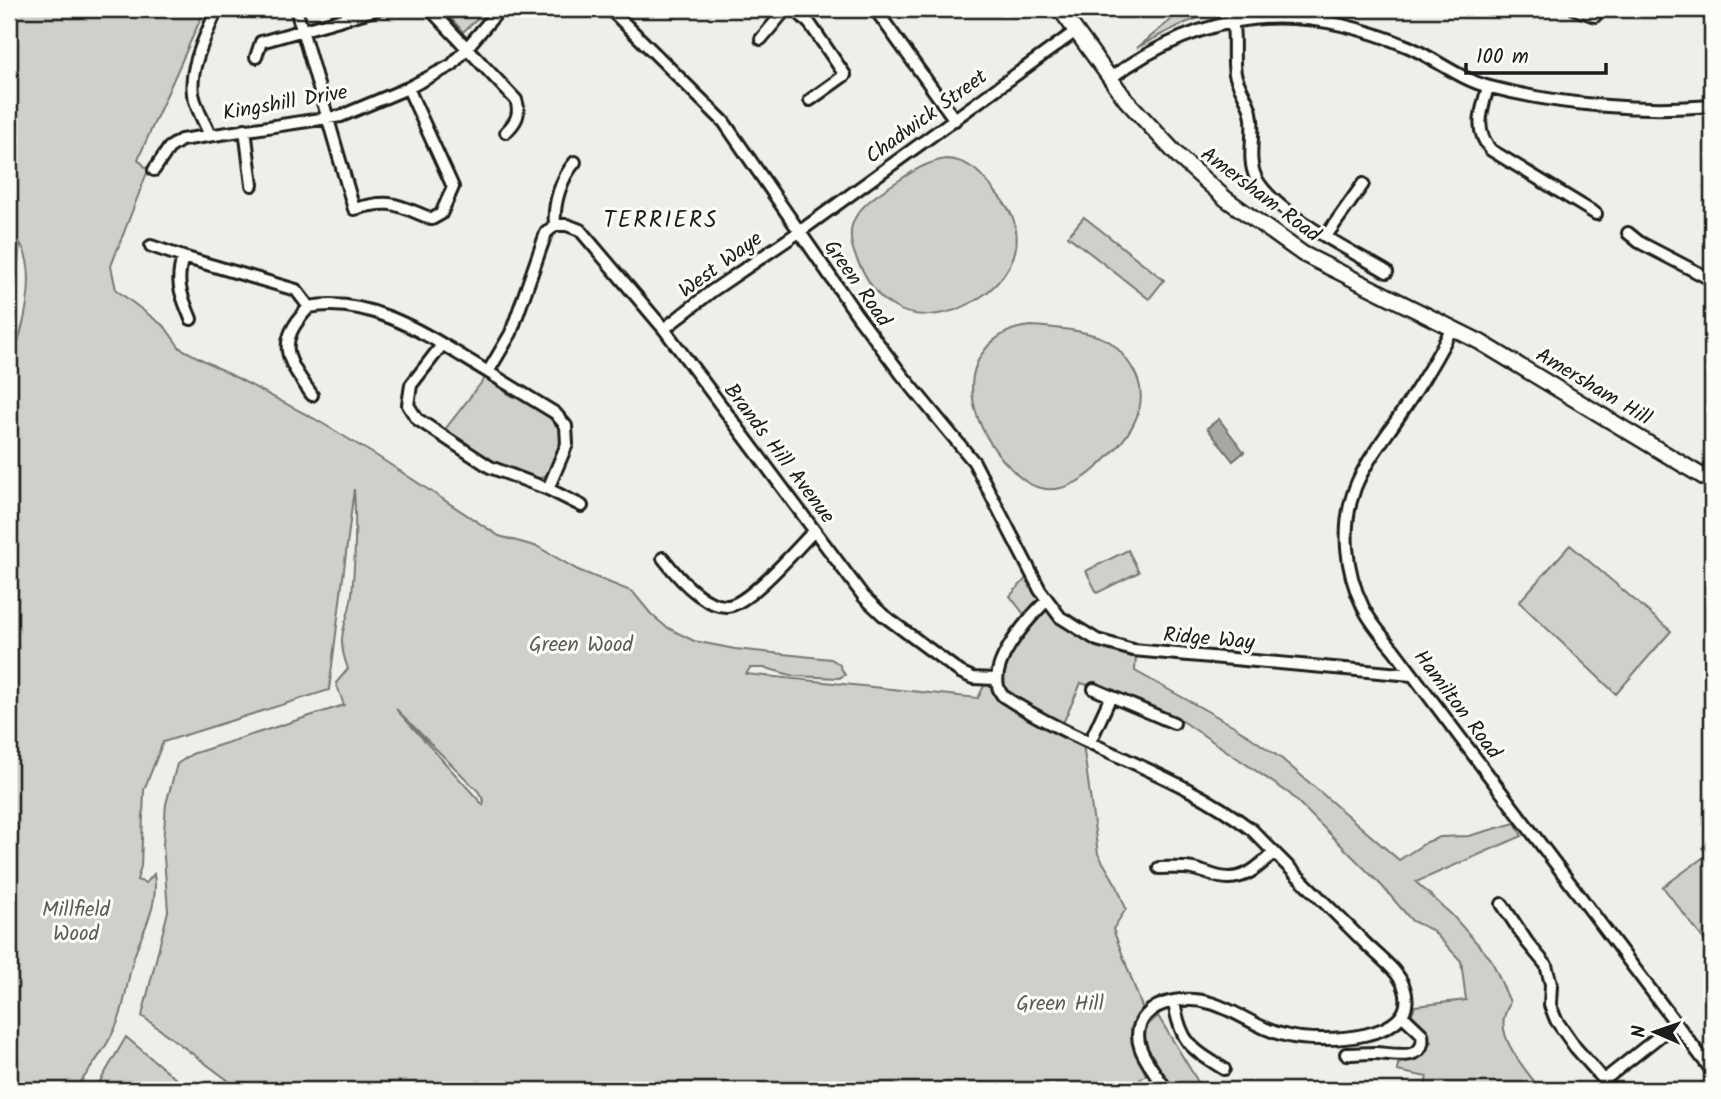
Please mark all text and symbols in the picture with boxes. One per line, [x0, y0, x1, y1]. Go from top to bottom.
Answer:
scale bar [1466, 32, 1606, 76]
text: 100 m [1476, 41, 1529, 74]
street label: Chadwick Street [859, 61, 996, 173]
street label: Kingshill Drive [220, 76, 351, 131]
street label: Amersham Road [1193, 139, 1328, 252]
district label: TERRIERS [604, 203, 718, 239]
street label: West Waye [672, 223, 770, 307]
street label: Green Road [814, 233, 899, 335]
street label: Amersham Hill [1529, 340, 1658, 435]
street label: Brands Hill Avenue [715, 377, 843, 532]
street label: Ridge Way [1162, 619, 1256, 660]
park label: Green Wood [529, 629, 634, 662]
street label: Hamilton Road [1404, 643, 1509, 767]
park label: Millfield Wood [42, 894, 111, 951]
park label: Green Hill [1016, 988, 1104, 1021]
north arrow [1620, 998, 1690, 1068]
text: N [1625, 1025, 1655, 1038]

